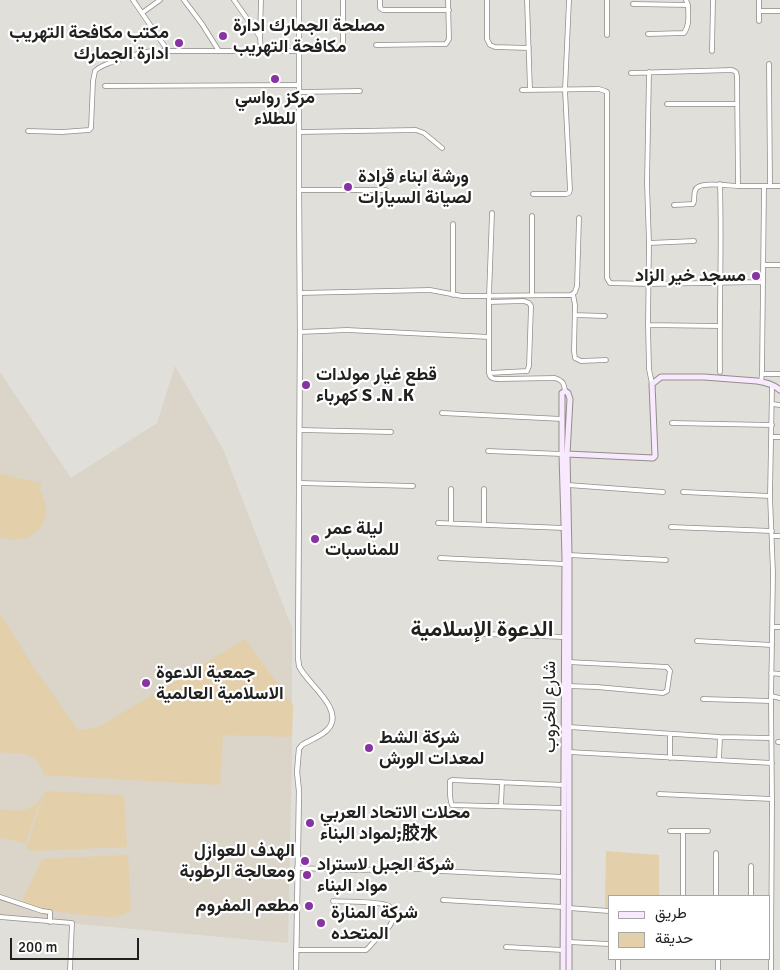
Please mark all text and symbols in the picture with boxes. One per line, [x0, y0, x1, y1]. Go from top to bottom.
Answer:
place label: مصلحة الجمارك ادارة مكافحة التهريب [233, 15, 385, 58]
place label: مكتب مكافحة التهريب ادارة الجمارك [9, 22, 169, 64]
marker: مصلحة الجمارك ادارة مكافحة التهريب [217, 30, 229, 42]
marker: مكتب مكافحة التهريب ادارة الجمارك [173, 37, 185, 49]
marker: مركز رواسي للطلاء [269, 73, 281, 85]
place label: مركز رواسي للطلاء [235, 87, 315, 130]
place label: ورشة ابناء قرادة لصيانة السيارات [358, 166, 472, 208]
marker: ورشة ابناء قرادة لصيانة السيارات [342, 181, 354, 193]
place label: مسجد خير الزاد [635, 265, 746, 287]
marker: مسجد خير الزاد [750, 270, 762, 282]
place label: قطع غيار مولدات كهرباء S .N .K [316, 364, 437, 406]
marker: قطع غيار مولدات كهرباء S .N .K [300, 379, 312, 391]
place label: ليلة عمر للمناسبات [325, 518, 399, 560]
marker: ليلة عمر للمناسبات [309, 533, 321, 545]
district label: الدعوة الإسلامية [411, 617, 553, 643]
street label: شارع الخروب [539, 661, 561, 753]
place label: جمعية الدعوة الاسلامية العالمية [156, 662, 284, 704]
marker: جمعية الدعوة الاسلامية العالمية [140, 677, 152, 689]
place label: شركة الشط لمعدات الورش [379, 727, 484, 770]
marker: شركة الشط لمعدات الورش [363, 742, 375, 754]
place label: محلات الاتحاد العربي لمواد البناء;胶水 [320, 802, 470, 844]
marker: محلات الاتحاد العربي لمواد البناء;胶水 [304, 817, 316, 829]
place label: الهدف للعوازل ومعالجة الرطوبة [179, 840, 295, 882]
place label: شركة الجبل لاستراد مواد البناء [317, 854, 454, 896]
marker: الهدف للعوازل ومعالجة الرطوبة [299, 855, 311, 867]
marker: شركة الجبل لاستراد مواد البناء [301, 869, 313, 881]
place label: مطعم المفروم [196, 895, 299, 917]
legend [608, 895, 770, 960]
marker: مطعم المفروم [303, 900, 315, 912]
place label: شركة المنارة المتحده [331, 902, 418, 944]
text: طريق [655, 904, 687, 922]
marker: شركة المنارة المتحده [315, 917, 327, 929]
scale bar [12, 928, 141, 960]
text: حديقة [655, 929, 693, 947]
text: 200 m [18, 938, 58, 956]

